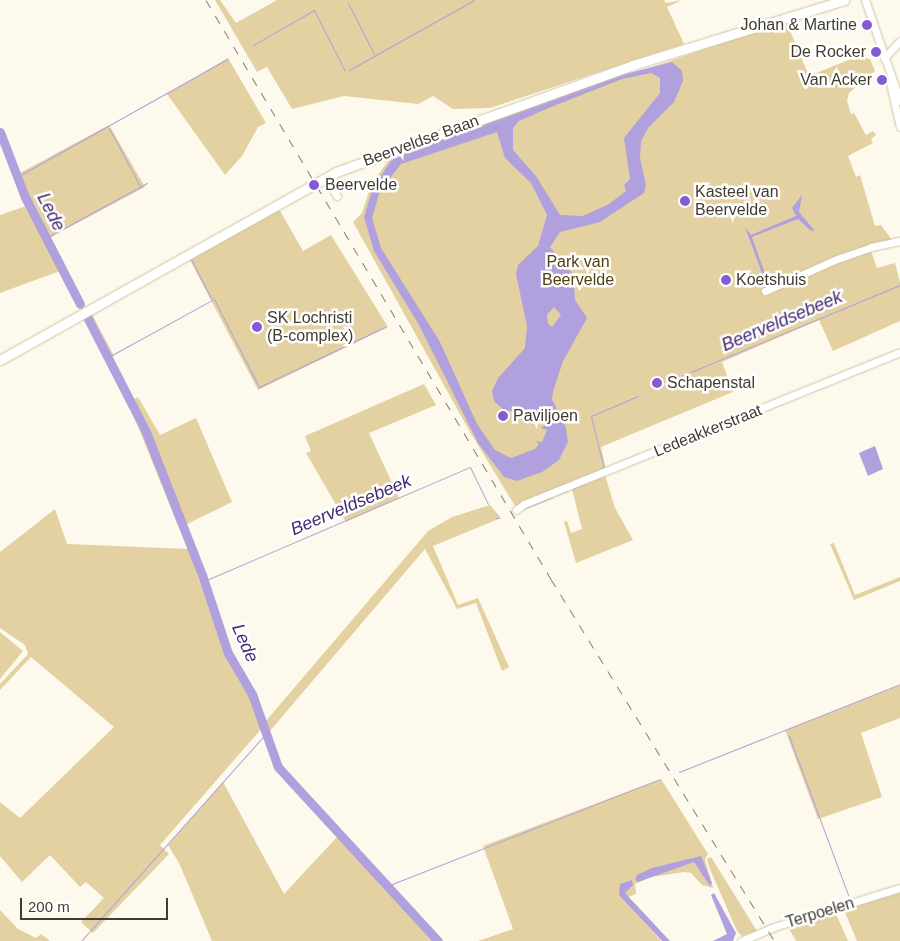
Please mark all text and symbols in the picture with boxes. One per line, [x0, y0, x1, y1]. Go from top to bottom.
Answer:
place label: Johan & Martine [740, 15, 857, 35]
marker: Johan & Martine [861, 19, 873, 31]
place label: De Rocker [790, 42, 866, 62]
marker: De Rocker [870, 46, 882, 58]
place label: Van Acker [799, 70, 872, 90]
marker: Van Acker [876, 74, 888, 86]
street label: Beerveldse Baan [360, 111, 482, 171]
place label: Beervelde [325, 175, 397, 195]
marker: Beervelde [307, 178, 321, 192]
place label: Kasteel van Beervelde [695, 182, 779, 220]
water label: Lede [32, 189, 70, 235]
marker: Kasteel van Beervelde [679, 195, 691, 207]
park label: Park van Beervelde [542, 252, 614, 290]
place label: Koetshuis [736, 270, 806, 290]
marker: Koetshuis [720, 274, 732, 286]
water label: Beerveldsebeek [718, 286, 846, 356]
place label: SK Lochristi (B-complex) [267, 308, 353, 346]
marker: SK Lochristi (B-complex) [251, 321, 263, 333]
place label: Schapenstal [667, 373, 755, 393]
marker: Schapenstal [651, 377, 663, 389]
street label: Ledeakkerstraat [651, 401, 765, 461]
place label: Paviljoen [513, 406, 578, 426]
marker: Paviljoen [497, 410, 509, 422]
water label: Beerveldsebeek [287, 470, 415, 540]
water label: Lede [227, 620, 263, 666]
scale bar [22, 888, 170, 920]
street label: Terpoelen [784, 894, 856, 932]
text: 200 m [28, 898, 70, 915]

